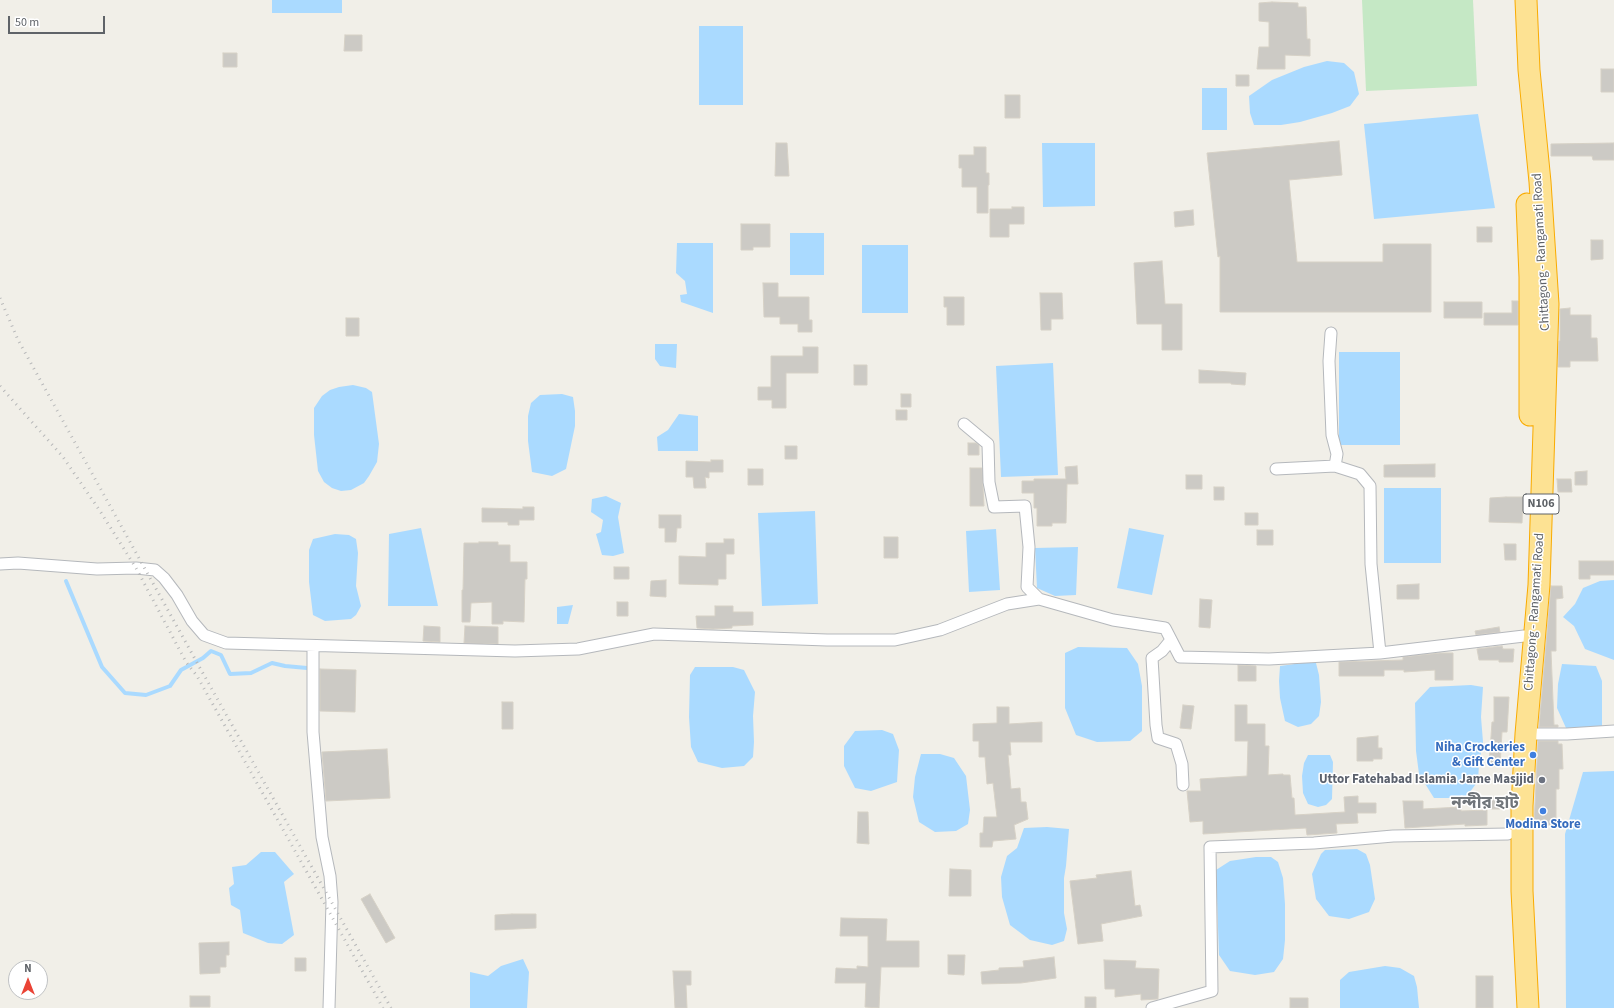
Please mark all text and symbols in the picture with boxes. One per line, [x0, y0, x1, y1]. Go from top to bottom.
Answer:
scale bar [10, 8, 107, 34]
text: 50 m [15, 14, 39, 31]
street label: Chittagong - Rangamati Road [1530, 173, 1554, 331]
road number: N106 [1523, 494, 1559, 514]
street label: Chittagong - Rangamati Road [1522, 533, 1548, 691]
place label: Niha Crockeries & Gift Center [1435, 740, 1525, 771]
marker: Niha Crockeries & Gift Center [1528, 750, 1538, 760]
place label: Uttor Fatehabad Islamia Jame Masjjid [1319, 772, 1534, 788]
marker: Uttor Fatehabad Islamia Jame Masjjid [1537, 775, 1547, 785]
district label: নন্দীর হাট [1451, 794, 1519, 814]
marker: Modina Store [1538, 806, 1548, 816]
place label: Modina Store [1505, 817, 1581, 833]
north arrow [8, 960, 48, 1000]
text: N [24, 961, 32, 976]

